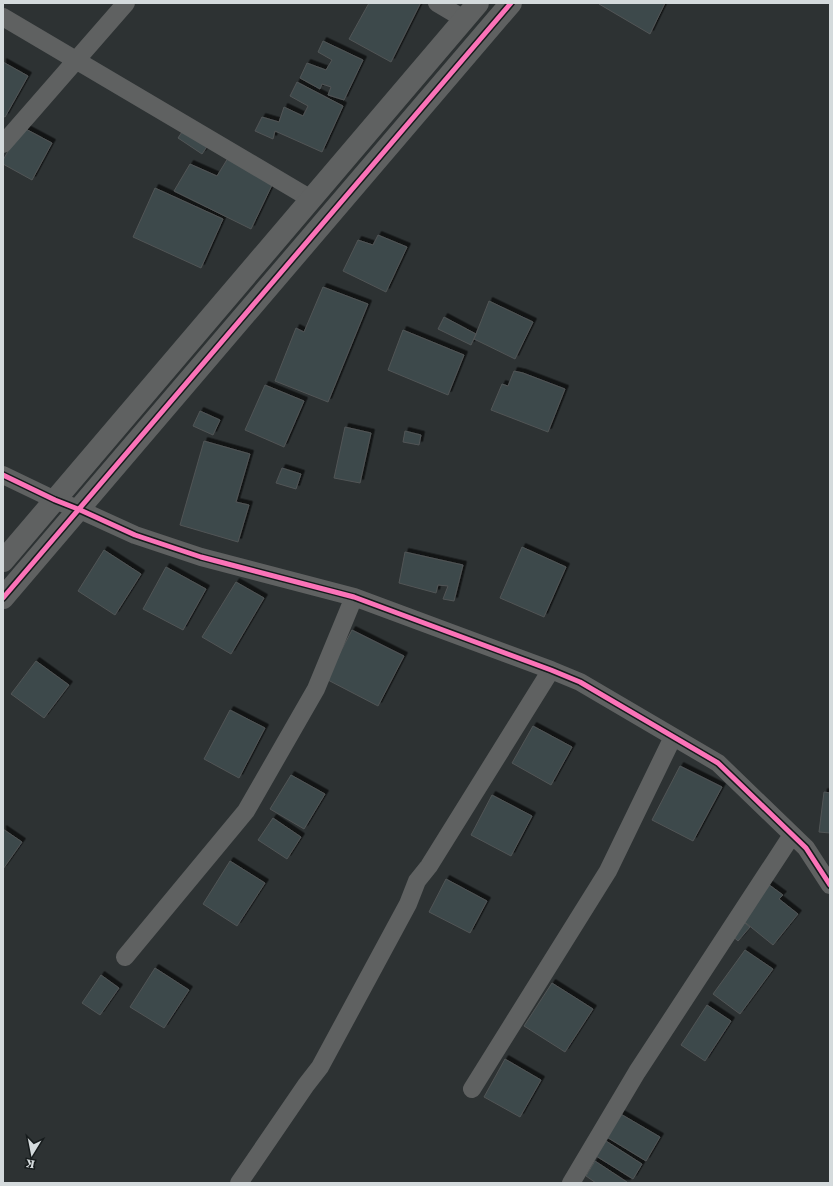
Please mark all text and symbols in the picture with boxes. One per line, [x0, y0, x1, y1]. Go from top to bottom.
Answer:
north arrow [12, 1134, 52, 1174]
text: K [25, 1156, 36, 1171]

